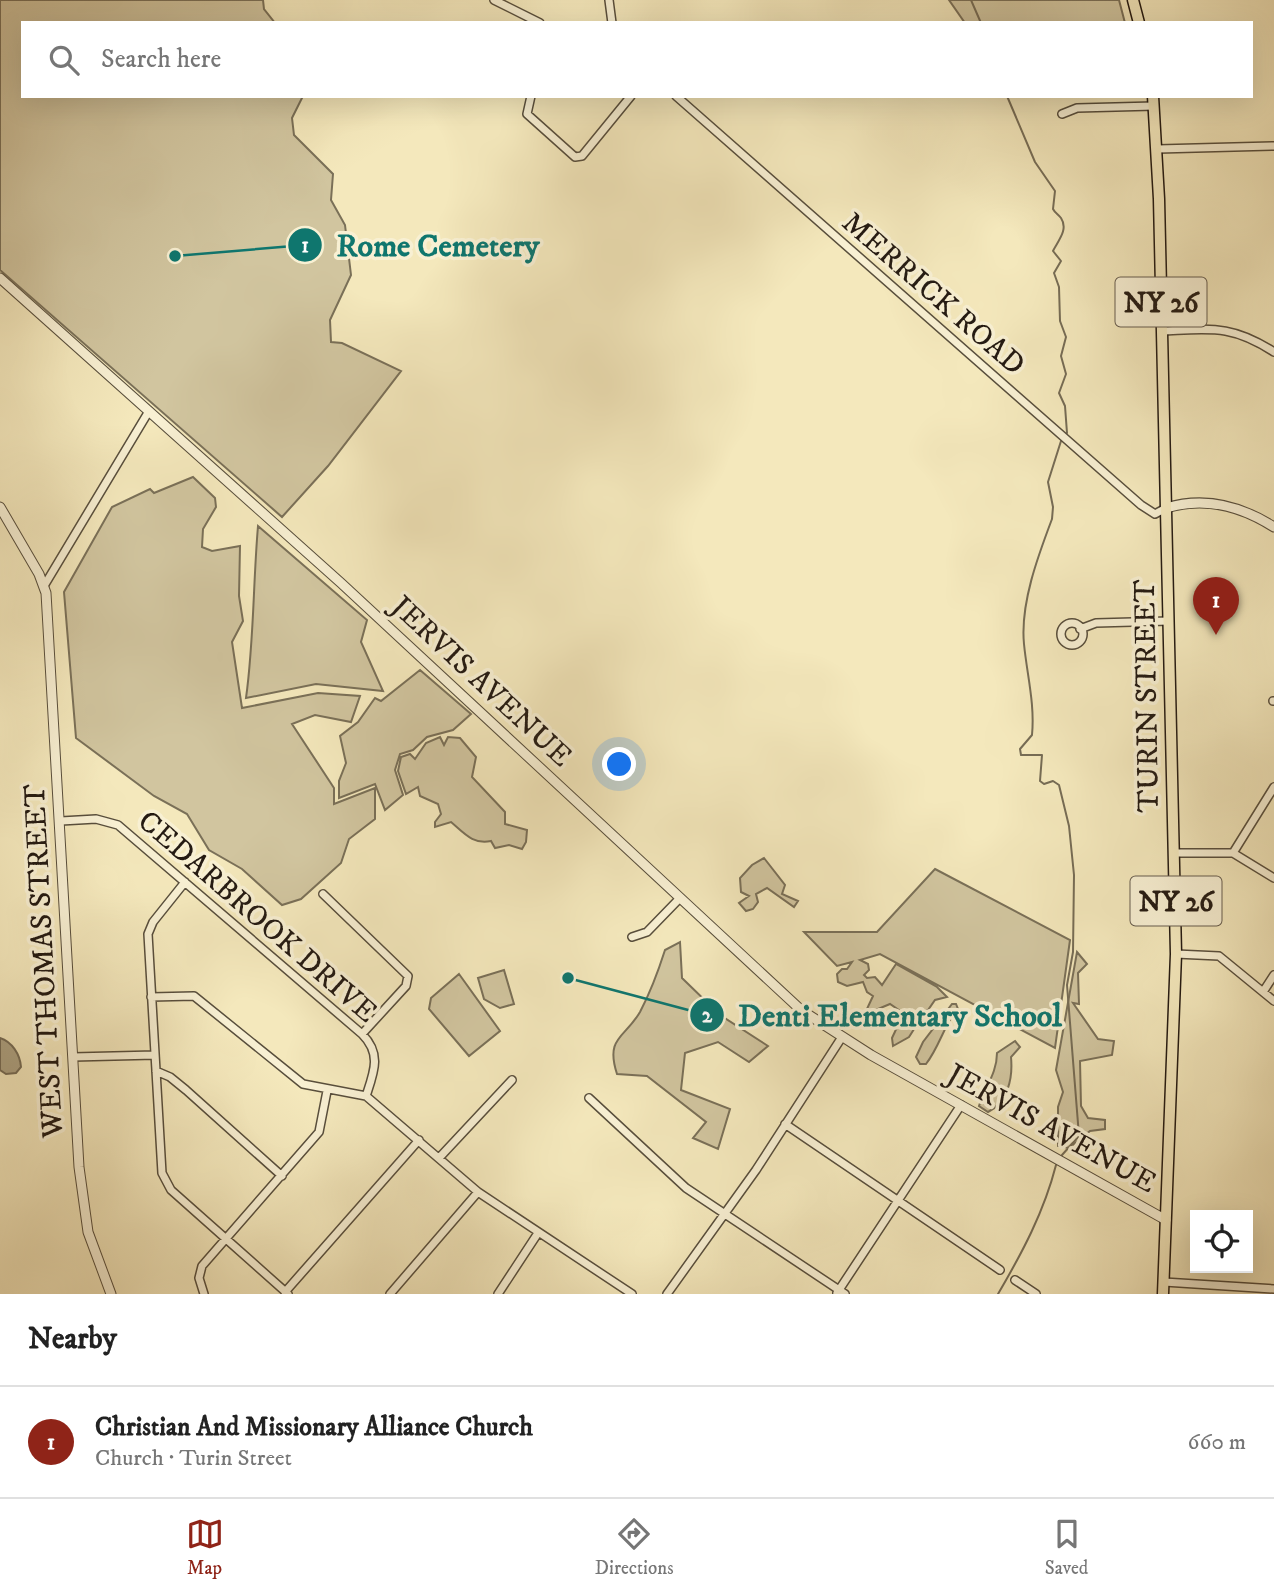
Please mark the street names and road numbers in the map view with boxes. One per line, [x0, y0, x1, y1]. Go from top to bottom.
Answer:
street label: MERRICK ROAD [834, 205, 1032, 384]
road number: NY 26 [1116, 278, 1206, 326]
street label: TURIN STREET [1127, 579, 1168, 813]
street label: JERVIS AVENUE [381, 587, 579, 775]
street label: WEST THOMAS STREET [17, 783, 72, 1140]
street label: CEDARBROOK DRIVE [130, 803, 384, 1031]
road number: NY 26 [1130, 876, 1222, 926]
street label: JERVIS AVENUE [937, 1055, 1162, 1202]

